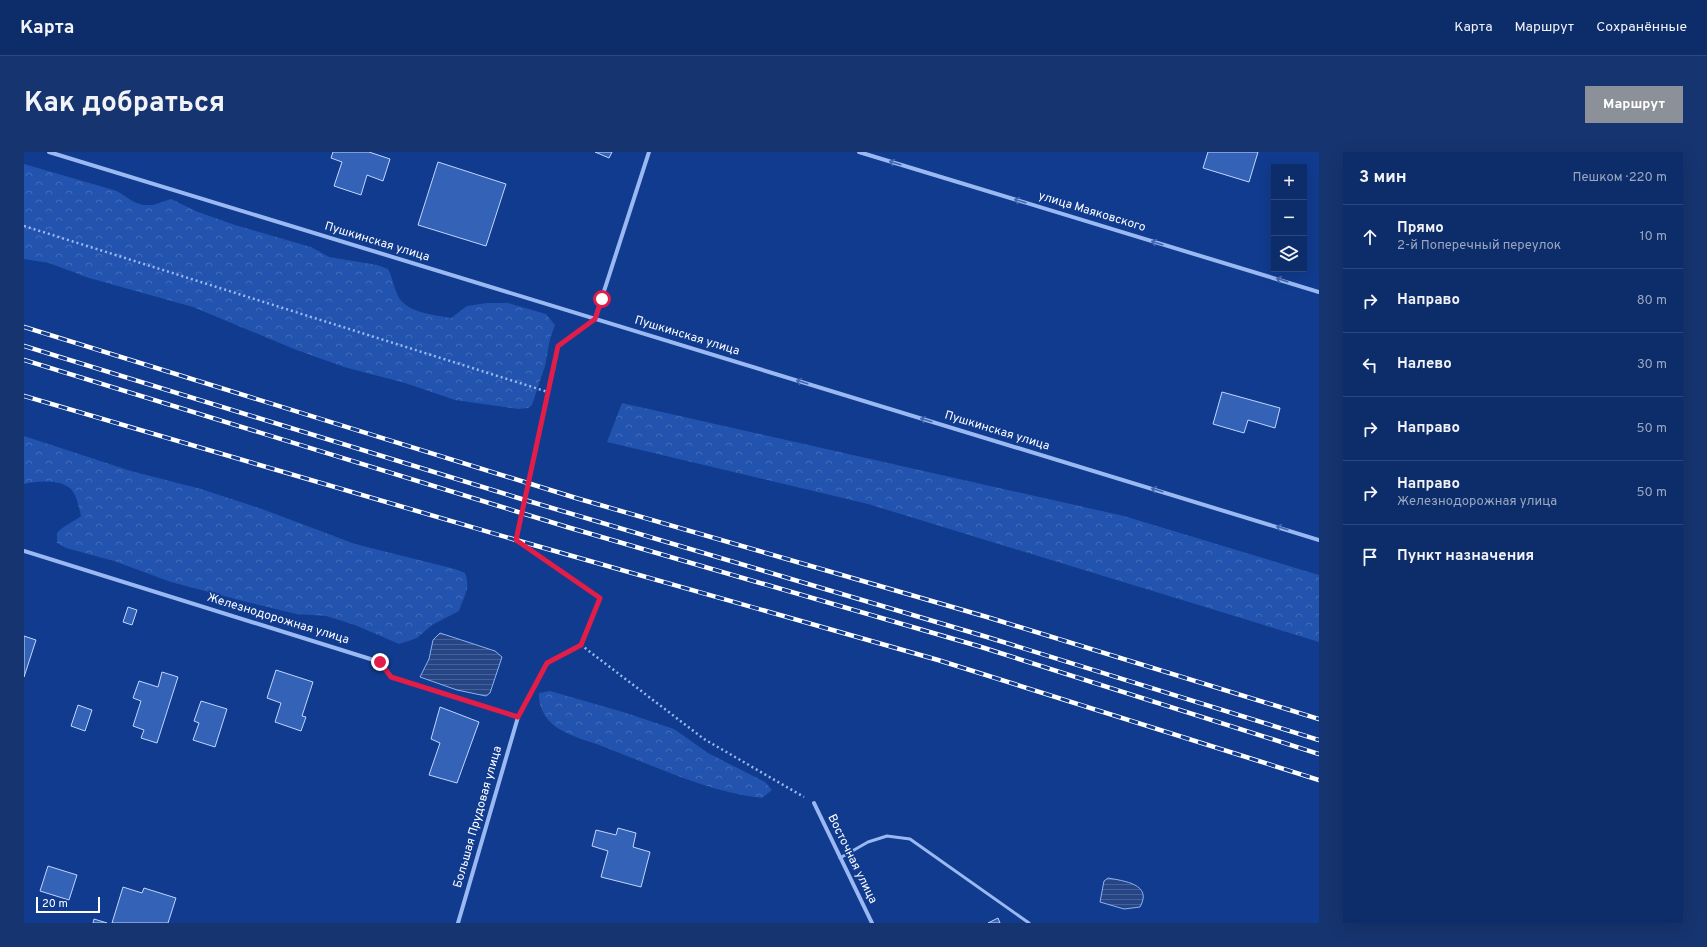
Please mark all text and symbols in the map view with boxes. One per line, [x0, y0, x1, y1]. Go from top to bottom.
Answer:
text: Карта [20, 16, 74, 40]
text: Карта [1454, 19, 1493, 36]
text: Маршрут [1515, 19, 1574, 36]
text: Сохранённые [1596, 19, 1687, 36]
text: Как добраться [24, 86, 225, 122]
button: Маршрут [1585, 86, 1683, 123]
one-way arrow [889, 159, 902, 166]
map controls [1271, 164, 1307, 272]
button: + [1271, 164, 1307, 200]
text: 3 мин [1359, 167, 1407, 189]
text: Пешком · 220 m [1572, 170, 1667, 186]
street label: улица Маяковского [1036, 188, 1148, 236]
one-way arrow [1013, 197, 1026, 204]
button: − [1271, 200, 1307, 236]
street label: Пушкинская улица [323, 218, 431, 266]
text: Прямо [1397, 219, 1444, 238]
icon: ahead [1359, 226, 1381, 248]
text: 10 m [1640, 229, 1667, 245]
button: layers [1271, 236, 1307, 272]
text: 2-й Поперечный переулок [1397, 238, 1561, 254]
one-way arrow [1151, 239, 1164, 246]
one-way arrow [1275, 276, 1288, 283]
route start [593, 290, 611, 308]
icon: right [1359, 290, 1381, 312]
text: Направо [1397, 291, 1460, 310]
text: 80 m [1637, 293, 1667, 309]
street label: Пушкинская улица [633, 312, 741, 360]
icon: left [1359, 354, 1381, 376]
text: Налево [1397, 355, 1452, 374]
text: 30 m [1637, 357, 1667, 373]
one-way arrow [795, 378, 808, 385]
street label: Пушкинская улица [943, 407, 1051, 455]
one-way arrow [920, 416, 933, 423]
icon: right [1359, 418, 1381, 440]
text: Направо [1397, 419, 1460, 438]
text: 50 m [1637, 421, 1667, 437]
text: Направо [1397, 475, 1460, 494]
icon: right [1359, 482, 1381, 504]
text: 50 m [1637, 485, 1667, 501]
one-way arrow [1151, 486, 1164, 493]
text: Железнодорожная улица [1397, 494, 1557, 510]
one-way arrow [1275, 524, 1288, 531]
icon: arrive [1359, 546, 1381, 568]
text: Пункт назначения [1397, 547, 1534, 566]
street label: Железнодорожная улица [205, 590, 351, 648]
route end [371, 653, 389, 671]
street label: Большая Прудовая улица [450, 744, 506, 890]
street label: Восточная улица [823, 812, 881, 906]
scale bar [36, 895, 100, 914]
text: 20 m [42, 897, 68, 911]

